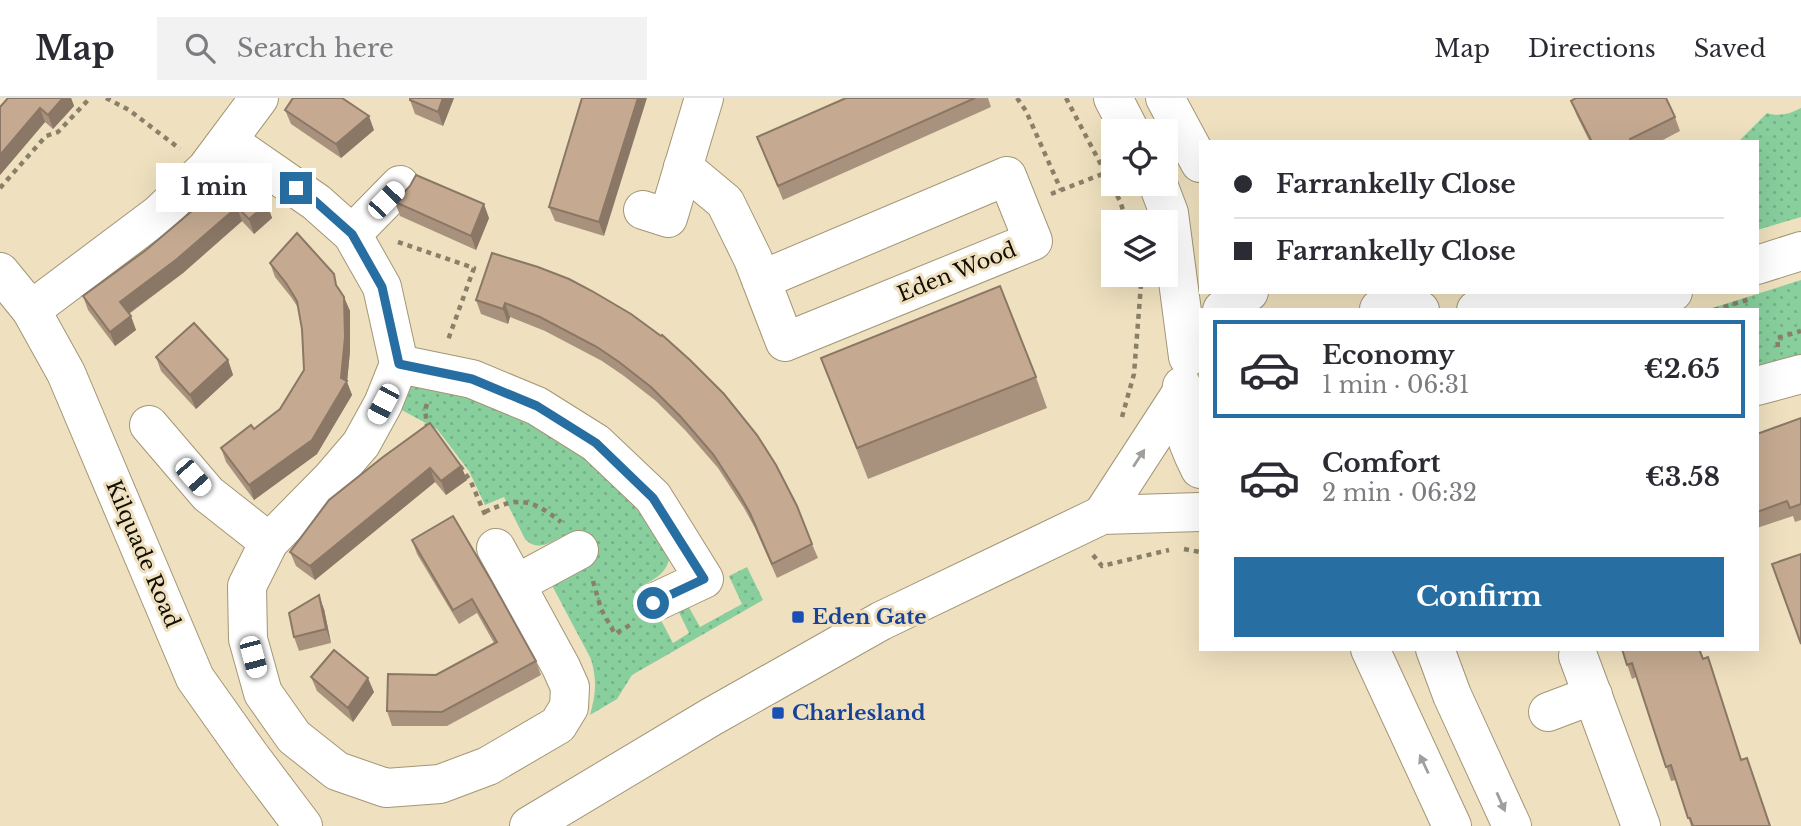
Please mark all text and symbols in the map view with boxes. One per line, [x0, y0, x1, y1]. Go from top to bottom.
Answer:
search box [157, 17, 647, 80]
text: Map [35, 28, 115, 69]
icon: search [181, 29, 219, 67]
text: Search here [237, 32, 394, 64]
text: Map [1434, 34, 1490, 63]
text: Directions [1528, 34, 1656, 63]
text: Saved [1694, 34, 1766, 63]
map controls [1101, 119, 1178, 287]
button: locate [1101, 119, 1178, 196]
callout: 1 min [156, 164, 272, 212]
text: Farrankelly Close [1276, 168, 1516, 200]
route end [280, 172, 312, 204]
text: 1 min [181, 173, 247, 201]
car [364, 178, 409, 222]
button: layers [1101, 210, 1178, 287]
text: Farrankelly Close [1276, 235, 1516, 267]
street label: Eden Wood [894, 236, 1020, 308]
icon: car [1238, 338, 1301, 401]
text: Economy [1322, 339, 1455, 371]
text: €2.65 [1644, 353, 1720, 385]
text: 1 min · 06:31 [1322, 371, 1469, 399]
car [364, 381, 403, 427]
icon: car [1238, 446, 1301, 509]
text: Comfort [1322, 447, 1440, 479]
one-way arrow [1132, 448, 1145, 467]
car [172, 454, 215, 500]
text: €3.58 [1645, 461, 1720, 493]
street label: Kilquade Road [100, 476, 186, 632]
text: 2 min · 06:32 [1322, 479, 1477, 507]
button: Confirm [1234, 557, 1724, 637]
route start [637, 587, 669, 619]
place label: Eden Gate [812, 604, 927, 630]
marker: Eden Gate [790, 609, 806, 625]
car [238, 634, 269, 680]
place label: Charlesland [792, 700, 926, 726]
marker: Charlesland [770, 705, 786, 721]
one-way arrow [1418, 754, 1430, 774]
one-way arrow [1495, 792, 1507, 812]

